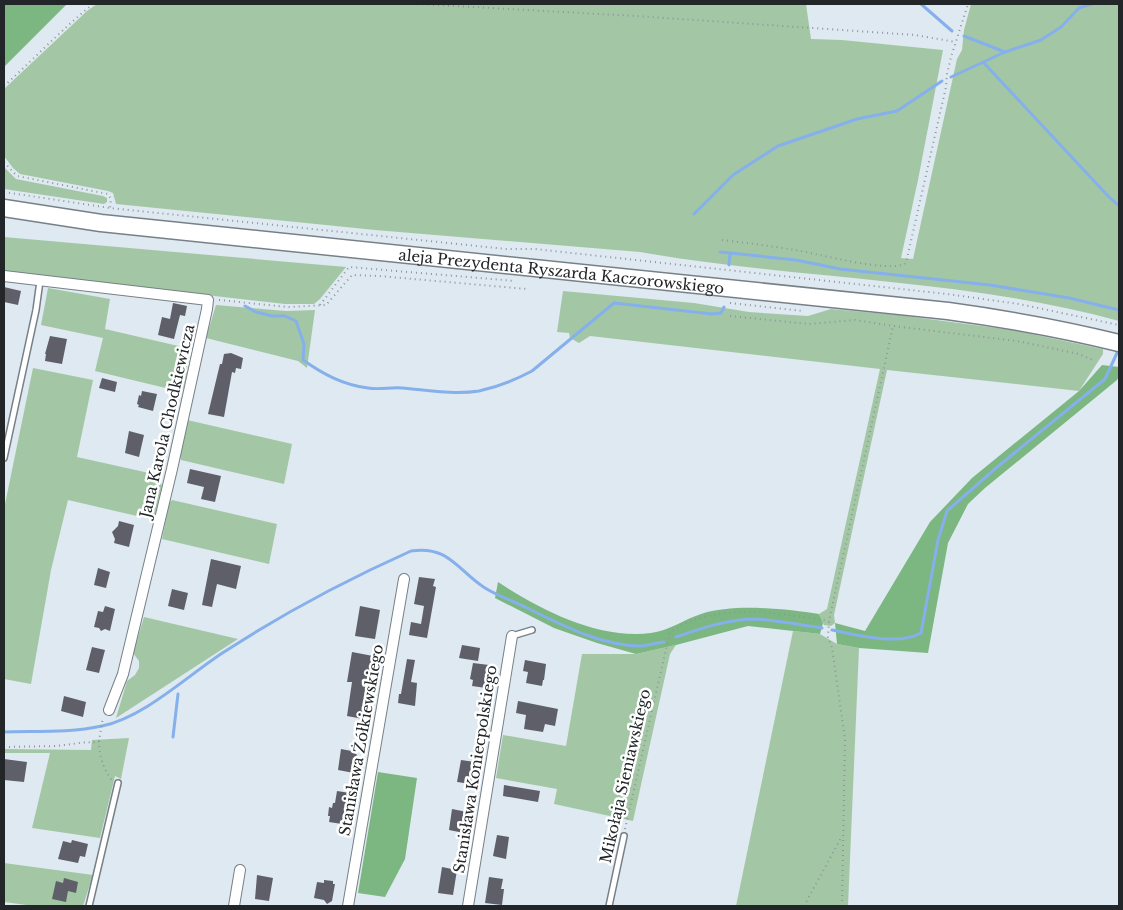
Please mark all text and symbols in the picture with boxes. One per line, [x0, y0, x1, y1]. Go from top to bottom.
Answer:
street label: aleja Prezydenta Ryszarda Kaczorowskiego [398, 244, 725, 297]
street label: Jana Karola Chodkiewicza [135, 322, 199, 522]
street label: Stanisława Żółkiewskiego [335, 643, 387, 837]
street label: Stanisława Koniecpolskiego [449, 663, 501, 874]
street label: Mikołaja Sieniawskiego [596, 687, 654, 865]

